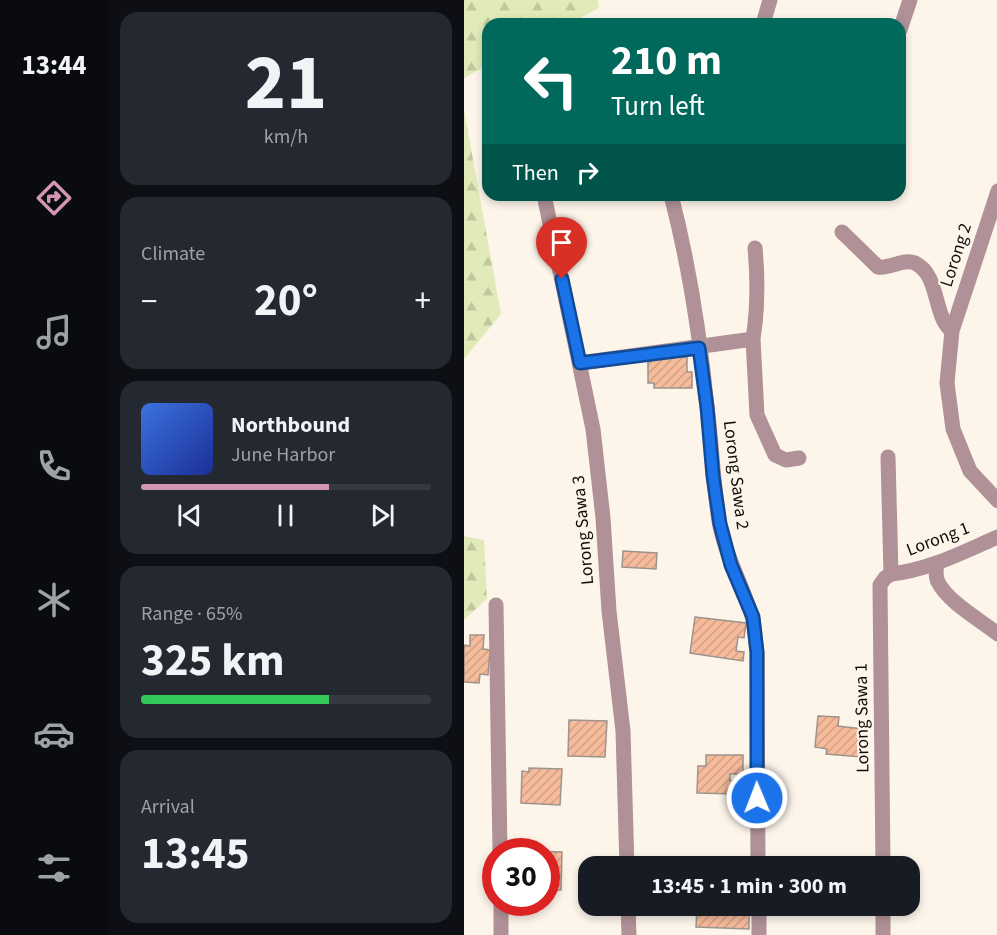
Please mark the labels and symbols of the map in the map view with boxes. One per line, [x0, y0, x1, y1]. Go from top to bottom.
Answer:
pin [536, 217, 587, 279]
street label: Lorong 2 [934, 220, 978, 290]
street label: Lorong Sawa 2 [717, 419, 755, 531]
street label: Lorong Sawa 3 [566, 474, 600, 586]
street label: Lorong 1 [903, 516, 973, 562]
street label: Lorong Sawa 1 [849, 663, 875, 773]
position arrow [725, 766, 789, 830]
speed limit sign: 30 [482, 838, 560, 916]

